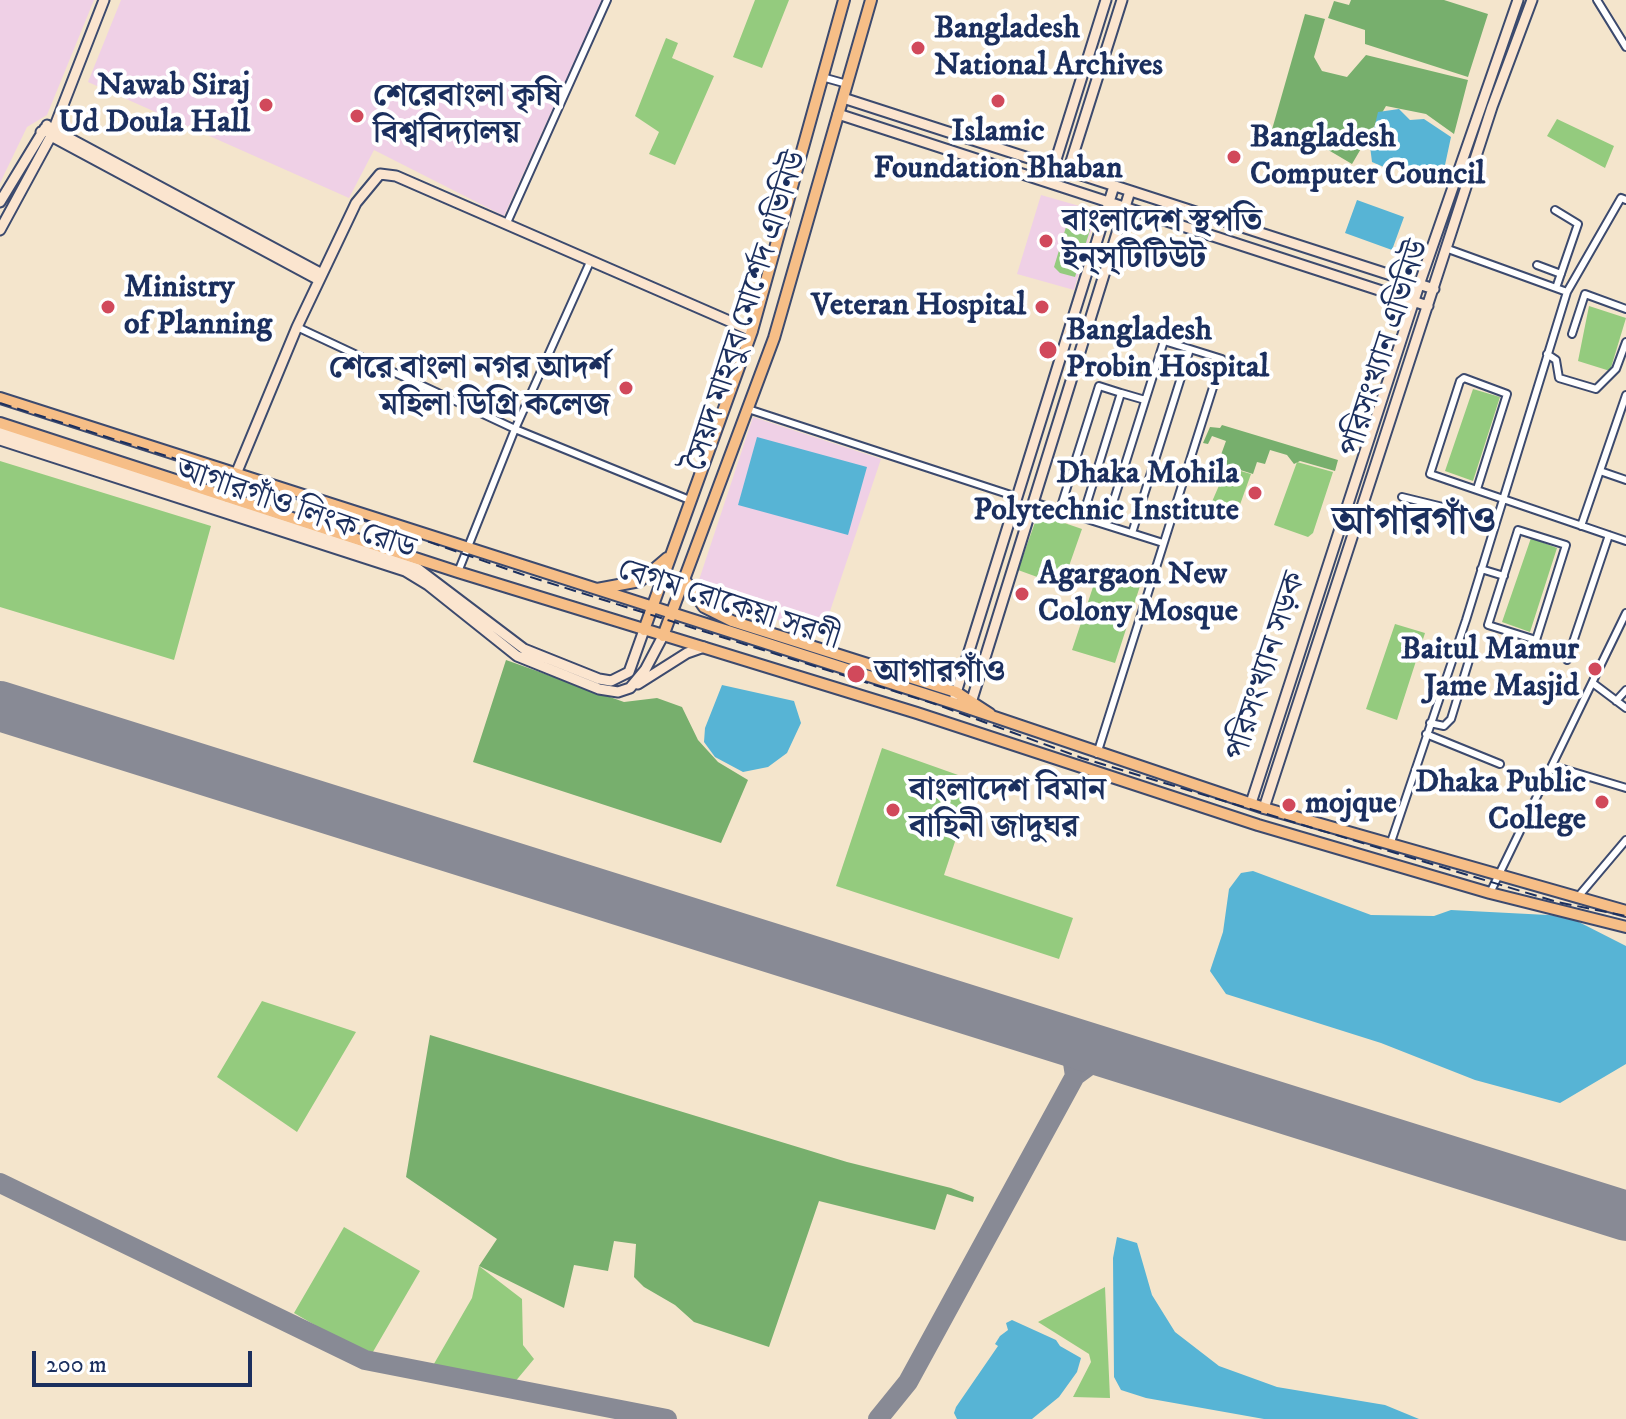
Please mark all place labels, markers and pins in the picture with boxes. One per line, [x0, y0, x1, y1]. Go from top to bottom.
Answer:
place label: Bangladesh National Archives [934, 11, 1163, 86]
marker: Bangladesh National Archives [909, 39, 927, 57]
place label: Nawab Siraj Ud Doula Hall [59, 68, 250, 143]
place label: শেরেবাংলা কৃষি বিশ্ববিদ্যালয় [373, 79, 562, 154]
marker: Islamic Foundation Bhaban [989, 92, 1007, 110]
marker: Nawab Siraj Ud Doula Hall [257, 96, 275, 114]
marker: শেরেবাংলা কৃষি বিশ্ববিদ্যালয় [348, 107, 366, 125]
place label: Islamic Foundation Bhaban [873, 114, 1123, 189]
place label: Bangladesh Computer Council [1250, 120, 1485, 195]
marker: Bangladesh Computer Council [1225, 148, 1243, 166]
place label: বাংলাদেশ স্থপতি ইন্‌স্‌টিটিউট [1062, 204, 1262, 279]
marker: বাংলাদেশ স্থপতি ইন্‌স্‌টিটিউট [1037, 232, 1055, 250]
place label: Ministry of Planning [124, 270, 272, 345]
place label: Veteran Hospital [811, 288, 1026, 326]
marker: Ministry of Planning [99, 298, 117, 316]
marker: Veteran Hospital [1033, 298, 1051, 316]
place label: Bangladesh Probin Hospital [1066, 313, 1269, 388]
marker: Bangladesh Probin Hospital [1037, 339, 1059, 361]
place label: শেরে বাংলা নগর আদর্শ মহিলা ডিগ্রি কলেজ [329, 351, 610, 426]
marker: শেরে বাংলা নগর আদর্শ মহিলা ডিগ্রি কলেজ [617, 379, 635, 397]
place label: Dhaka Mohila Polytechnic Institute [973, 456, 1239, 531]
marker: Dhaka Mohila Polytechnic Institute [1246, 484, 1264, 502]
place label: Agargaon New Colony Mosque [1038, 557, 1238, 632]
marker: Agargaon New Colony Mosque [1013, 585, 1031, 603]
place label: Baitul Mamur Jame Masjid [1401, 632, 1579, 707]
place label: আগারগাঁও [874, 655, 1005, 693]
marker: Baitul Mamur Jame Masjid [1586, 660, 1604, 678]
marker: আগারগাঁও [845, 663, 867, 685]
place label: Dhaka Public College [1415, 765, 1586, 840]
place label: বাংলাদেশ বিমান বাহিনী জাদুঘর [909, 773, 1106, 848]
place label: mojque [1305, 786, 1397, 824]
marker: Dhaka Public College [1593, 793, 1611, 811]
marker: mojque [1280, 796, 1298, 814]
marker: বাংলাদেশ বিমান বাহিনী জাদুঘর [884, 801, 902, 819]

